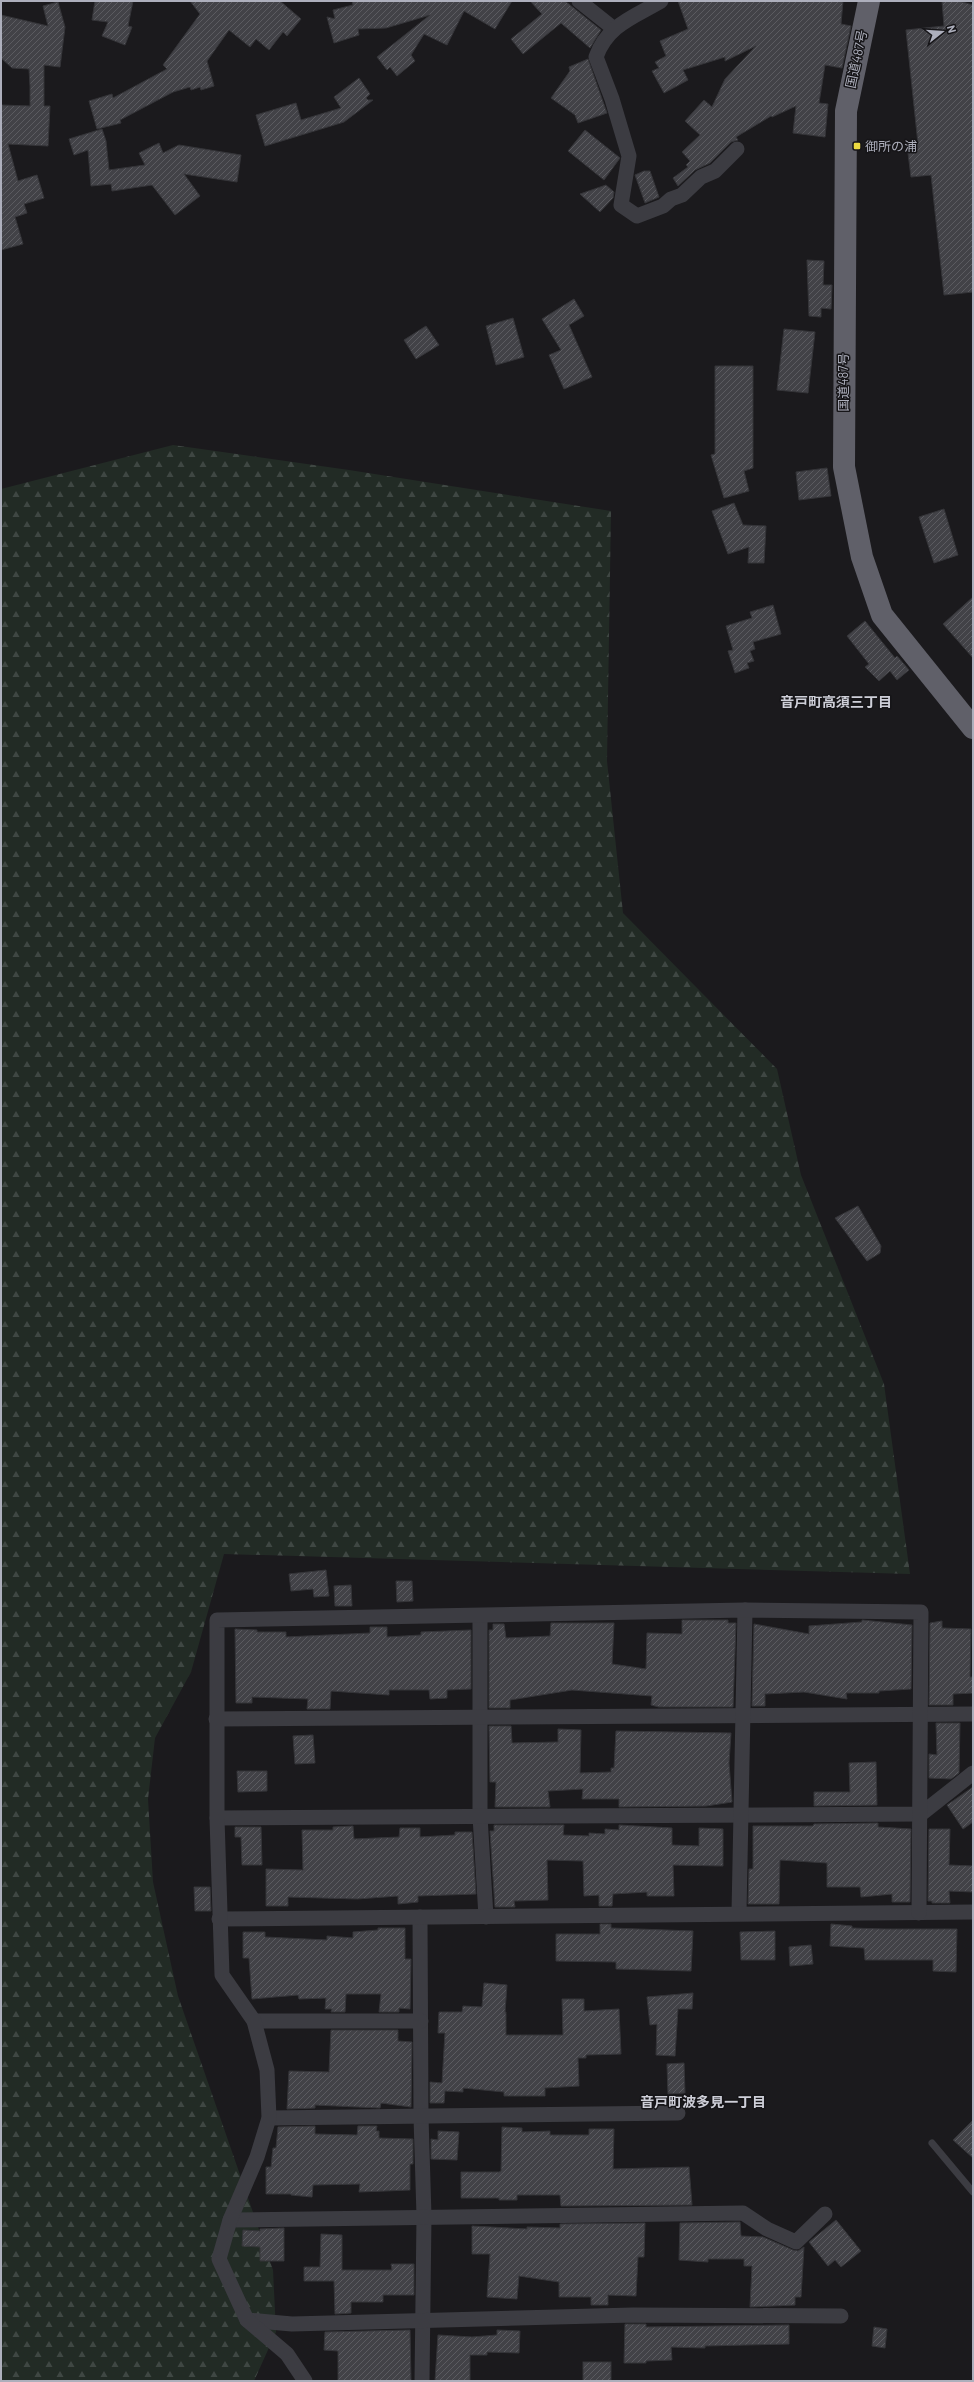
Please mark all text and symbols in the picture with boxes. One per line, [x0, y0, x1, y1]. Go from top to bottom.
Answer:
north arrow [922, 12, 962, 52]
text: N [945, 24, 959, 34]
street label: 国道487号 [842, 28, 870, 90]
place label: 御所の浦 [865, 138, 917, 154]
marker: 御所の浦 [852, 141, 862, 151]
street label: 国道487号 [835, 352, 851, 412]
district label: 音戸町高須三丁目 [780, 693, 892, 710]
district label: 音戸町波多見一丁目 [640, 2093, 766, 2110]

